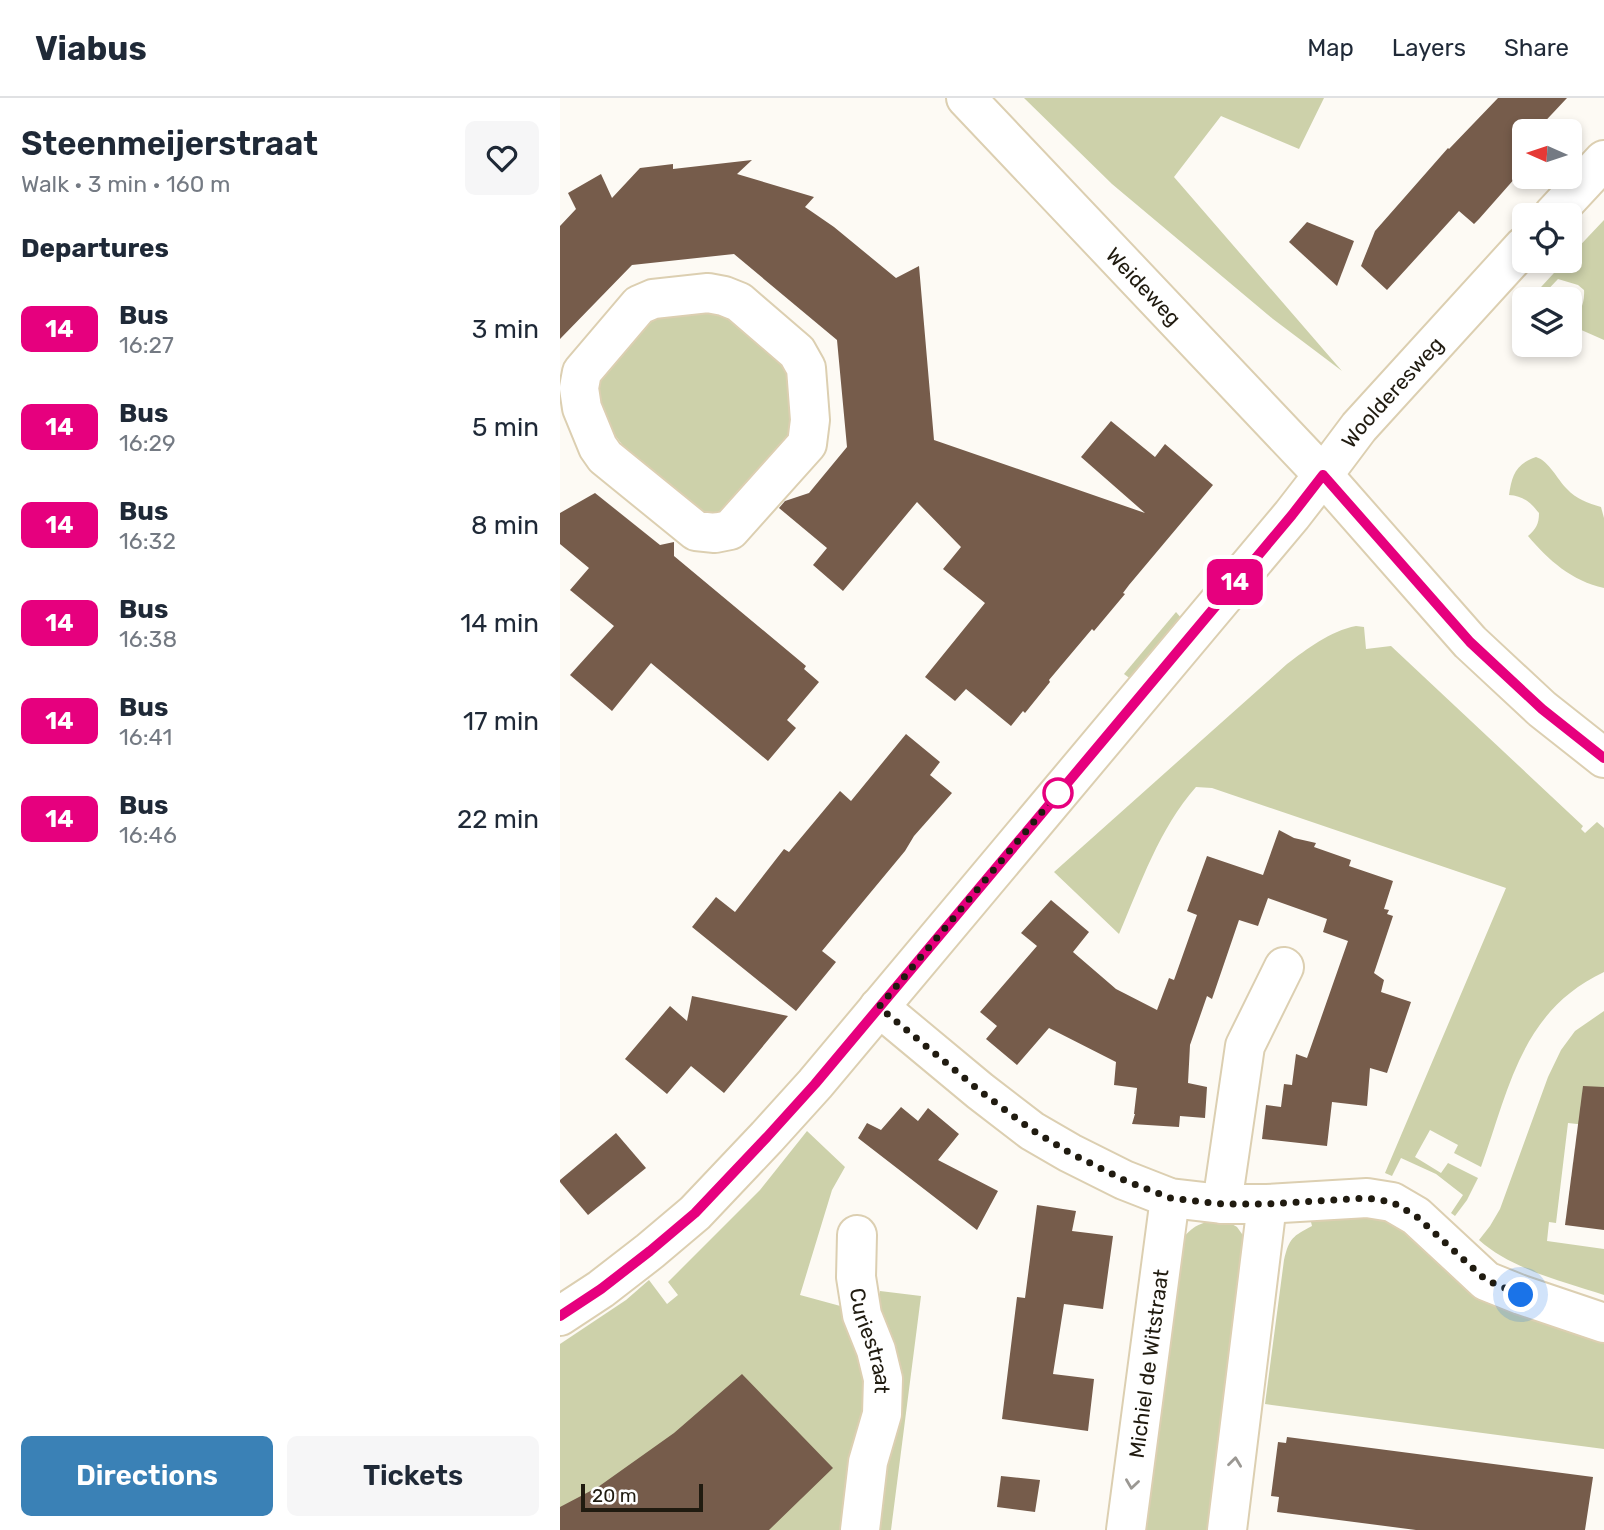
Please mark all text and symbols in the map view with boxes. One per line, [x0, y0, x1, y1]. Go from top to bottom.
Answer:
text: Viabus [35, 29, 147, 68]
text: Map [1307, 34, 1354, 62]
text: Layers [1392, 34, 1466, 62]
text: Share [1504, 34, 1569, 62]
north arrow [1512, 119, 1582, 189]
map controls [1512, 119, 1582, 357]
button: heart [465, 121, 539, 195]
text: Steenmeijerstraat [21, 124, 318, 163]
text: Walk · 3 min · 160 m [21, 170, 230, 198]
button: locate [1512, 203, 1582, 273]
text: Departures [21, 233, 169, 264]
street label: Weideweg [1101, 242, 1187, 330]
button: layers [1512, 287, 1582, 357]
text: Bus [119, 300, 168, 331]
text: 3 min [472, 314, 539, 345]
text: 14 [45, 315, 74, 343]
text: 16:27 [119, 331, 174, 359]
street label: Woolderesweg [1336, 331, 1448, 452]
text: Bus [119, 398, 168, 429]
text: 5 min [472, 412, 539, 443]
text: 14 [45, 413, 74, 441]
text: 16:29 [119, 429, 176, 457]
text: Bus [119, 496, 168, 527]
text: 8 min [471, 510, 539, 541]
text: 14 [45, 511, 74, 539]
text: 16:32 [119, 527, 176, 555]
line badge: 14 [1204, 559, 1266, 605]
text: 14 [1221, 568, 1249, 596]
text: Bus [119, 594, 168, 625]
text: 14 min [460, 608, 539, 639]
text: 14 [45, 609, 74, 637]
text: 16:38 [119, 625, 177, 653]
text: Bus [119, 692, 168, 723]
text: 17 min [463, 706, 539, 737]
text: 14 [45, 707, 74, 735]
text: 16:41 [119, 723, 172, 751]
unlabelled marker [1043, 778, 1073, 808]
text: Bus [119, 790, 168, 821]
text: 22 min [457, 804, 539, 835]
text: 14 [45, 805, 74, 833]
text: 16:46 [119, 821, 177, 849]
street label: Michiel de Witstraat [1123, 1267, 1173, 1460]
your location [1503, 1277, 1538, 1312]
street label: Curiestraat [845, 1286, 896, 1394]
button: Directions [21, 1436, 273, 1516]
button: Tickets [287, 1436, 539, 1516]
one-way arrow [1227, 1456, 1242, 1468]
one-way arrow [1125, 1478, 1140, 1490]
scale bar [581, 1481, 704, 1513]
text: 20 m [592, 1484, 637, 1507]

